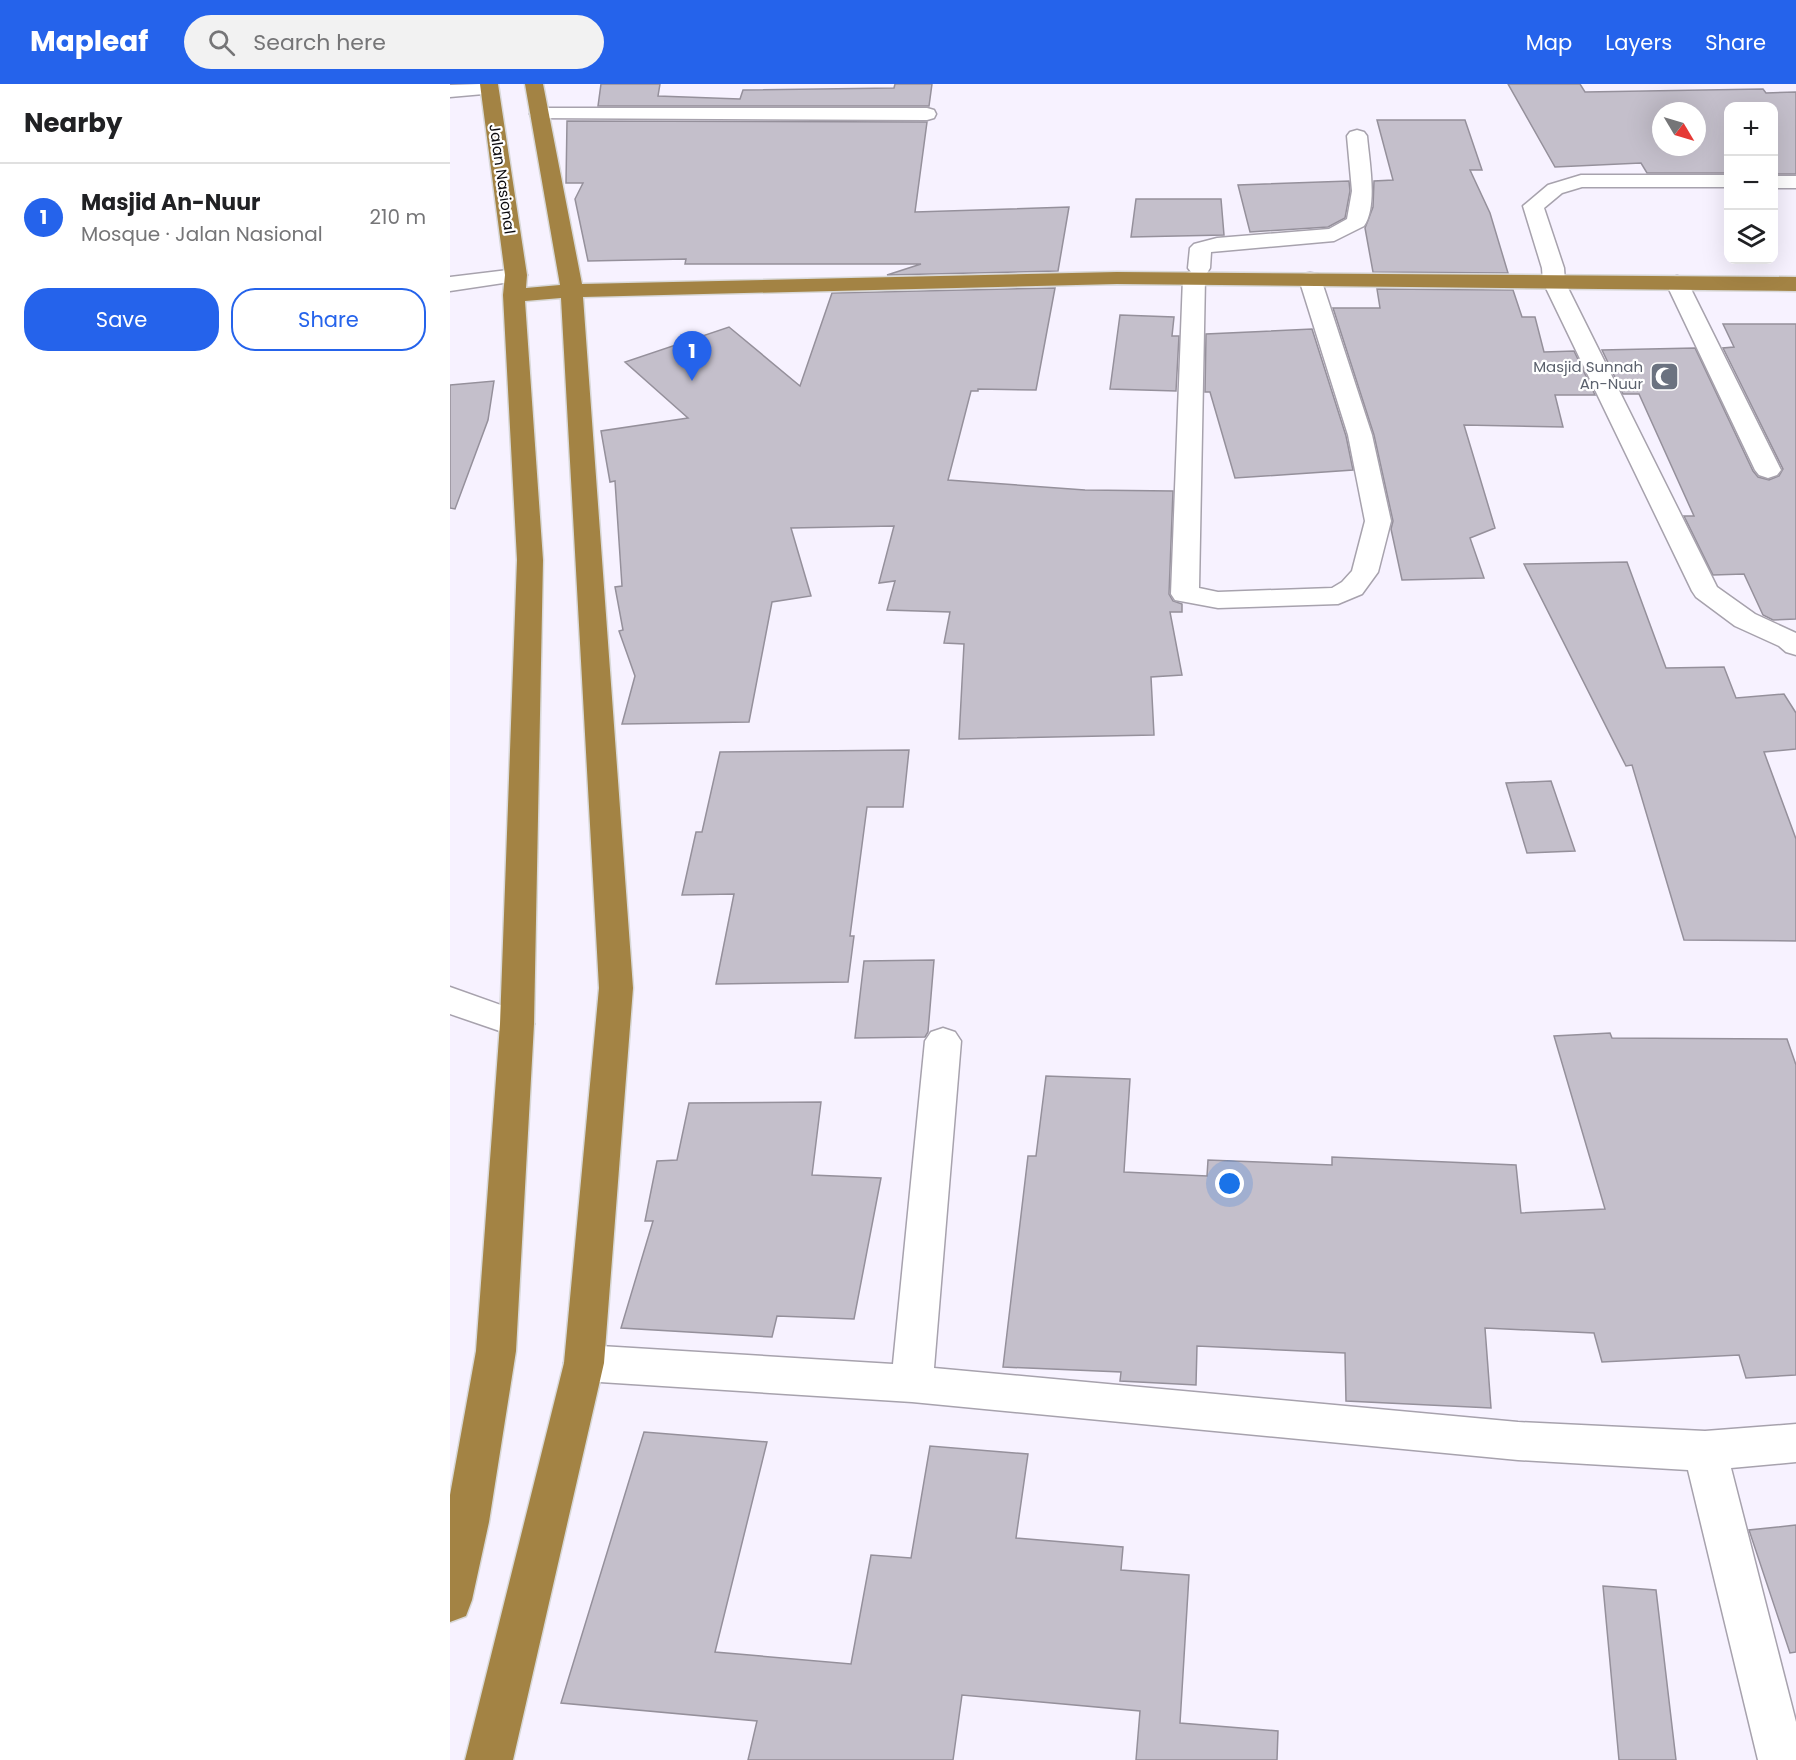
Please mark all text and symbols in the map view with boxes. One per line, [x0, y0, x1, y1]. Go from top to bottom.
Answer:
search box [184, 15, 604, 69]
text: Mapleaf [30, 22, 148, 61]
icon: search [205, 26, 238, 59]
text: Search here [253, 27, 386, 58]
text: Map [1526, 28, 1572, 57]
text: Layers [1605, 28, 1672, 57]
text: Share [1705, 28, 1766, 57]
north arrow [1652, 102, 1706, 156]
map controls [1724, 102, 1778, 264]
button: + [1724, 102, 1778, 156]
text: Nearby [24, 105, 122, 141]
street label: Jalan Nasional [484, 123, 521, 235]
button: − [1724, 156, 1778, 210]
text: Masjid An-Nuur [81, 187, 260, 218]
text: 1 [40, 203, 47, 231]
text: 210 m [370, 203, 426, 231]
button: layers [1724, 210, 1778, 264]
text: Mosque · Jalan Nasional [81, 220, 323, 248]
button: Save [24, 288, 219, 351]
button: Share [231, 288, 426, 351]
pin: 1 [672, 332, 712, 381]
place label: Masjid Sunnah An-Nuur [1533, 356, 1643, 394]
mosque icon: Masjid Sunnah An-Nuur [1648, 360, 1680, 392]
your location [1215, 1169, 1244, 1198]

